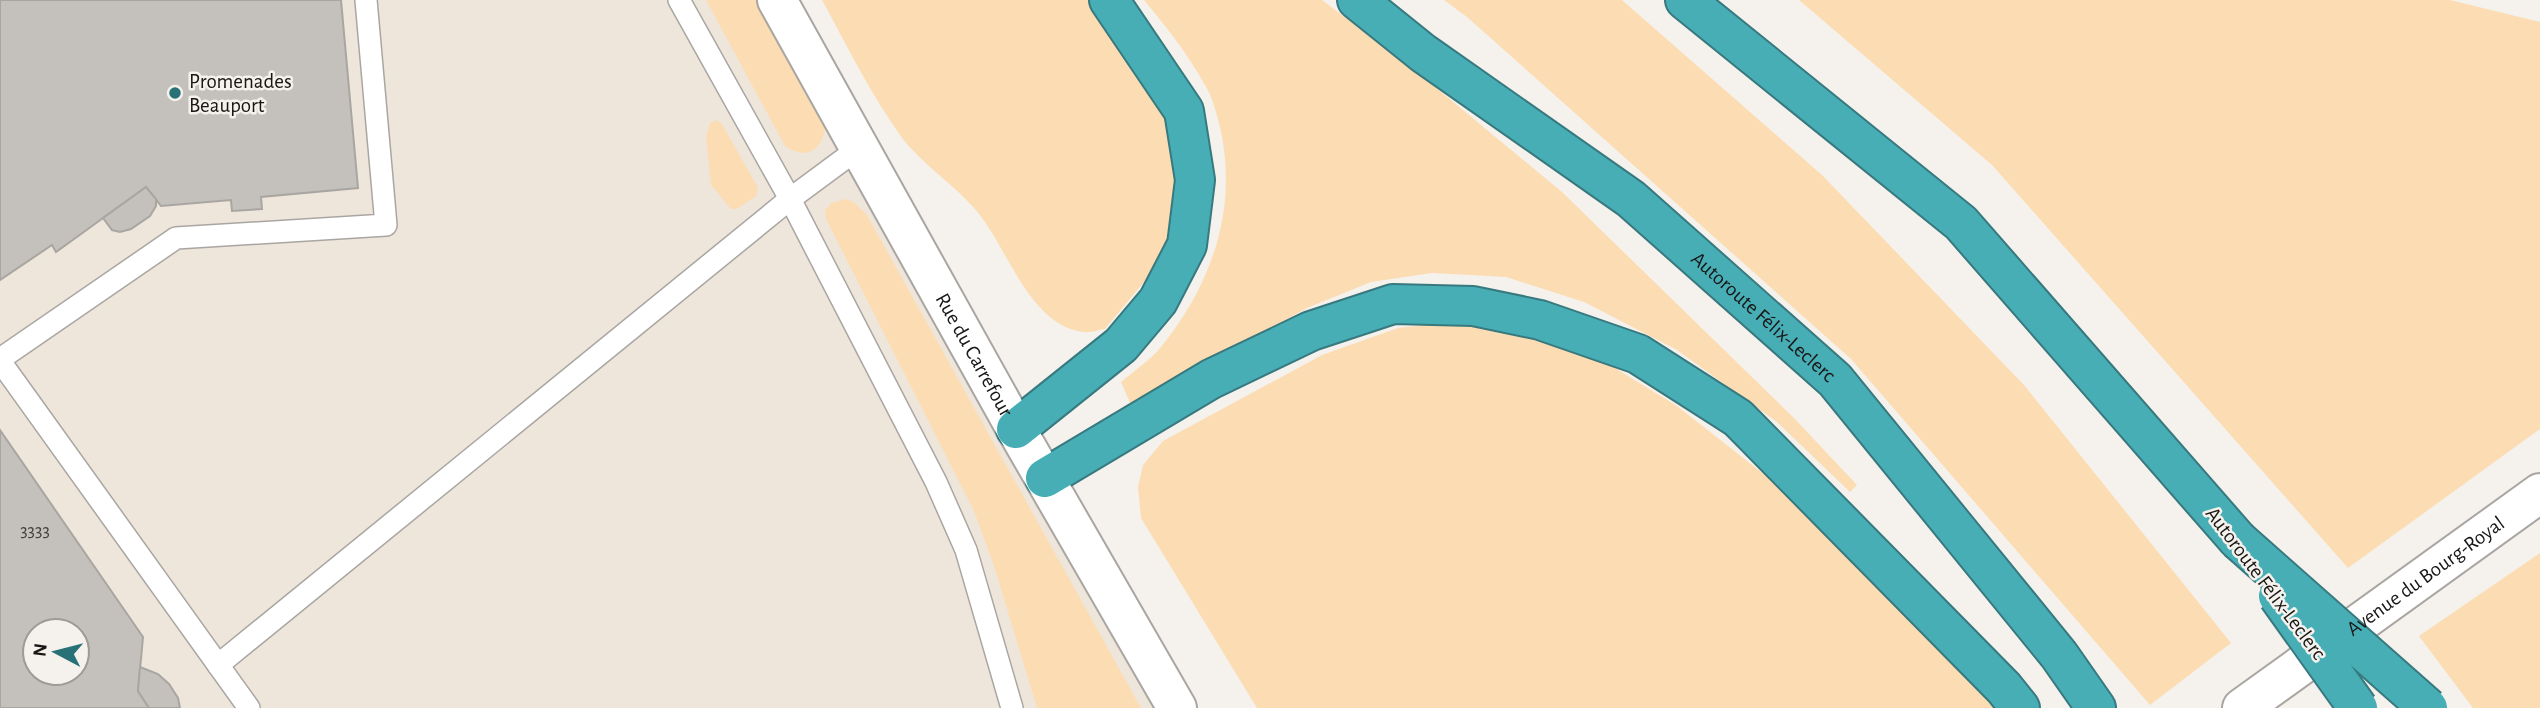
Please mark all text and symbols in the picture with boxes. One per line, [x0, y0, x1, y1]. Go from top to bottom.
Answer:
place label: Promenades Beauport [189, 71, 292, 116]
marker: Promenades Beauport [167, 85, 183, 101]
street label: Autoroute Félix-Leclerc [1687, 248, 1839, 386]
street label: Rue du Carrefour [932, 290, 1017, 420]
street label: Autoroute Félix-Leclerc [2202, 503, 2330, 663]
street label: Avenue du Bourg-Royal [2343, 512, 2508, 640]
house number: 3333 [20, 522, 50, 540]
north arrow [21, 617, 91, 687]
text: N [30, 642, 51, 658]

